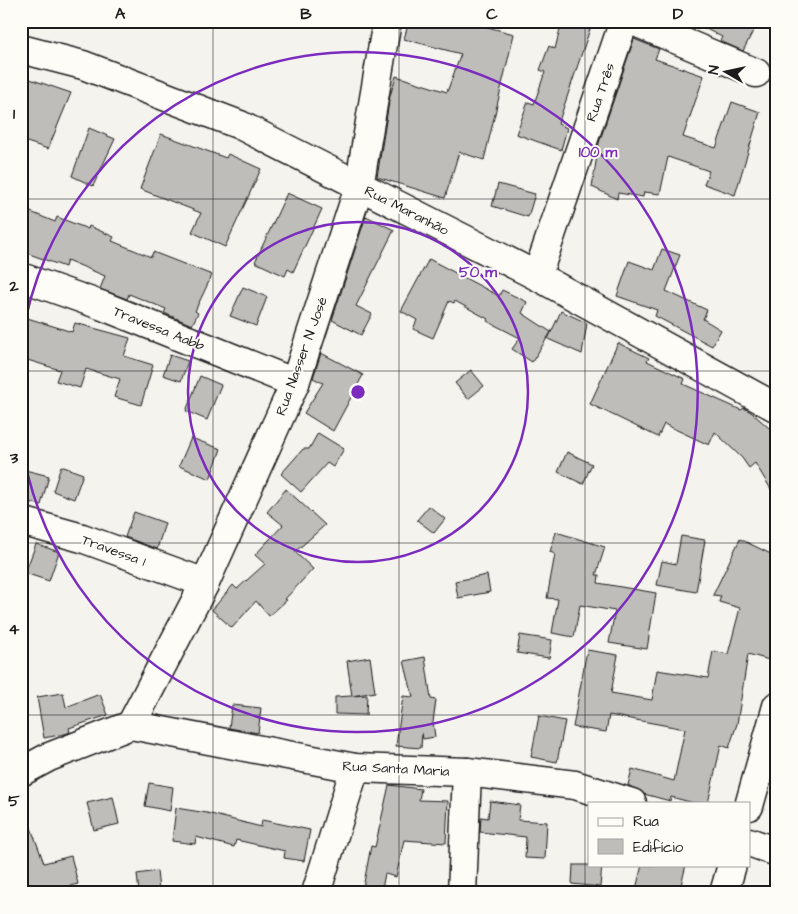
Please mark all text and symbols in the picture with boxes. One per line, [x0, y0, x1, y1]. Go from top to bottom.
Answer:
text: A [115, 3, 126, 25]
text: B [300, 3, 312, 25]
text: C [486, 3, 498, 25]
text: D [673, 3, 684, 25]
north arrow [700, 48, 750, 98]
street label: Rua Três [582, 60, 620, 124]
text: N [704, 64, 725, 76]
text: 1 [13, 103, 16, 125]
text: 100 m [579, 142, 618, 163]
street label: Rua Maranhão [361, 181, 452, 241]
text: 50 m [459, 262, 497, 283]
text: 2 [8, 275, 19, 297]
street label: Rua Nasser N José [271, 294, 333, 418]
street label: Travessa Aabb [110, 301, 207, 356]
centre of rings [349, 383, 367, 401]
text: 3 [9, 447, 19, 469]
street label: Travessa 1 [79, 530, 149, 572]
text: 4 [9, 618, 20, 640]
street label: Rua Santa Maria [342, 756, 450, 782]
text: 5 [8, 790, 20, 812]
legend [588, 802, 750, 866]
text: Rua [633, 811, 659, 832]
text: Edifício [633, 837, 684, 858]

